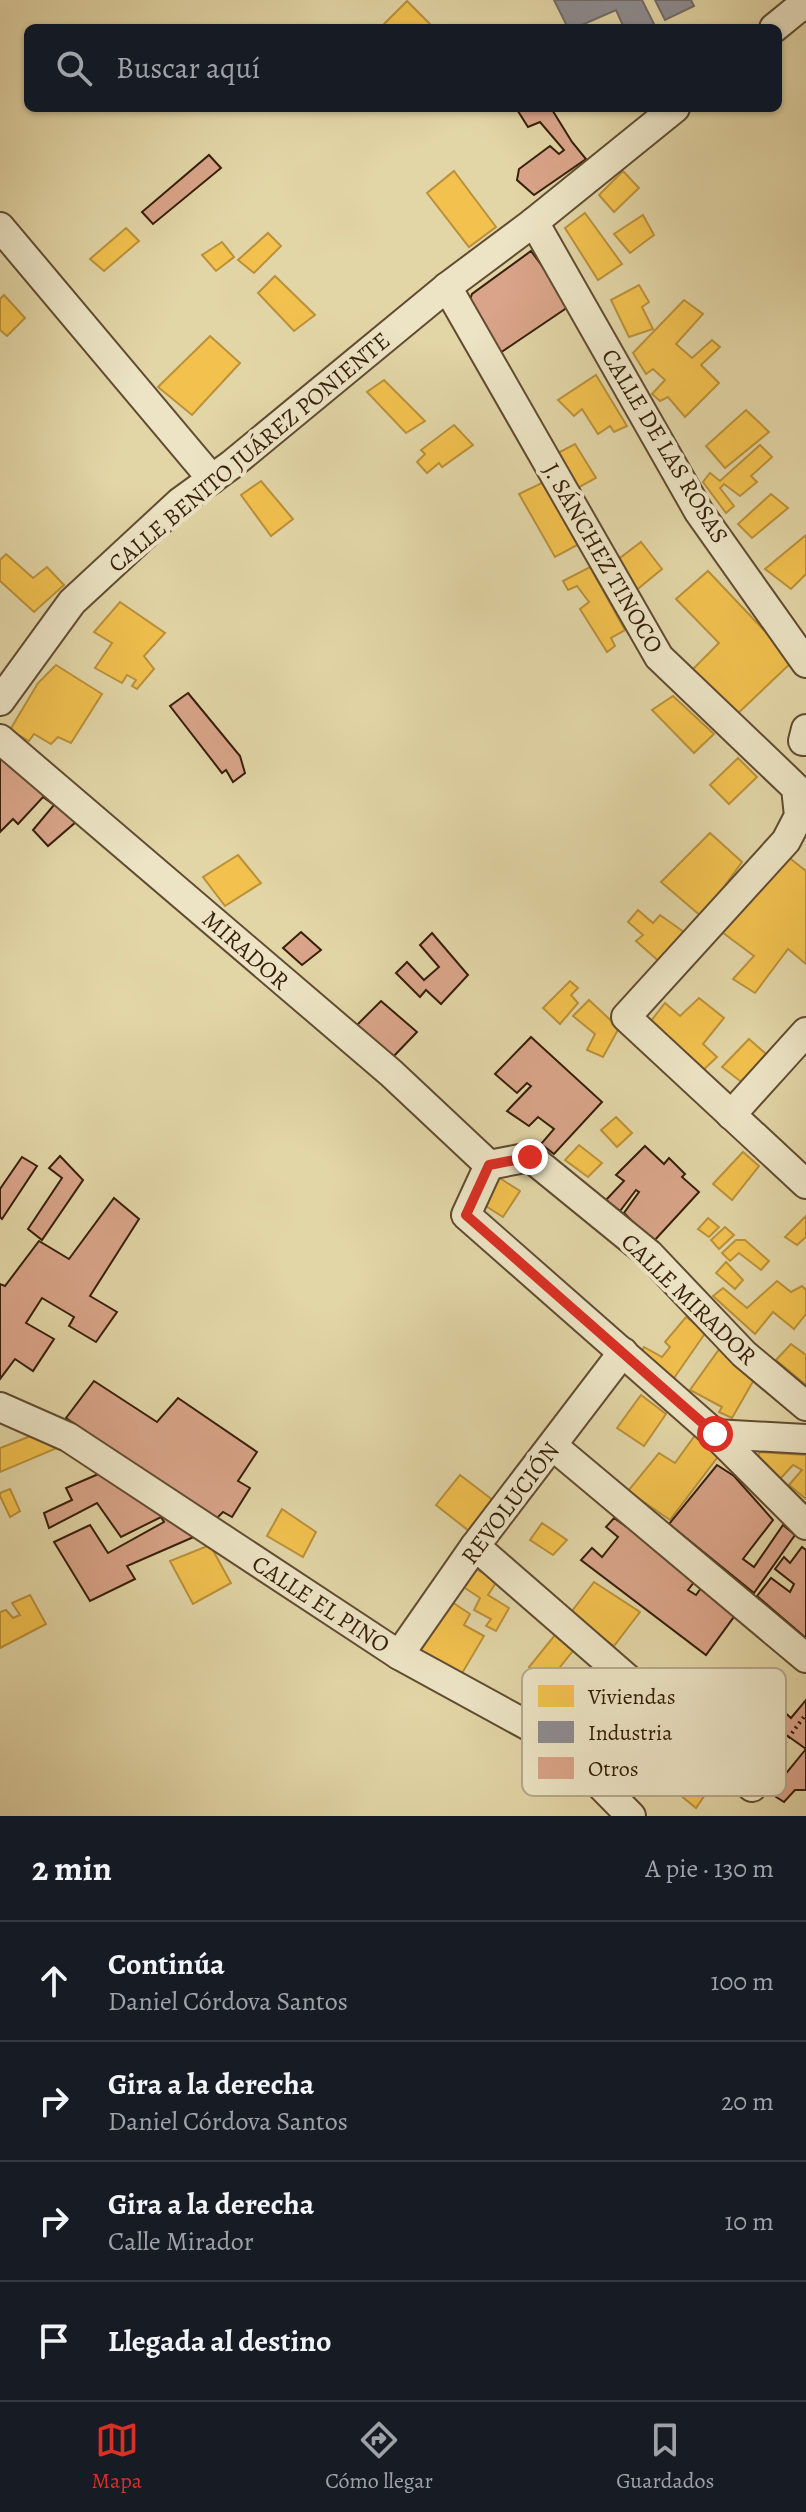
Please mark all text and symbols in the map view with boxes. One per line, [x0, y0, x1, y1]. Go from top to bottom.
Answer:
search box [24, 24, 782, 112]
icon: search [52, 46, 96, 90]
text: Buscar aquí [116, 48, 260, 88]
street label: CALLE BENITO JUÁREZ PONIENTE [101, 324, 397, 580]
street label: CALLE DE LAS ROSAS [594, 343, 736, 549]
street label: J. SÁNCHEZ TINOCO [535, 457, 671, 659]
street label: MIRADOR [196, 903, 297, 997]
route end [512, 1139, 548, 1175]
street label: CALLE MIRADOR [614, 1226, 764, 1372]
route start [697, 1416, 733, 1452]
street label: REVOLUCIÓN [453, 1435, 567, 1571]
street label: CALLE EL PINO [246, 1547, 396, 1661]
legend [522, 1668, 786, 1796]
text: Viviendas [587, 1682, 676, 1712]
text: Industria [588, 1718, 673, 1748]
text: Otros [588, 1754, 639, 1784]
text: 2 min [32, 1845, 112, 1892]
text: A pie · 130 m [645, 1851, 774, 1886]
text: Continúa [108, 1944, 225, 1984]
icon: ahead [32, 1959, 76, 2003]
text: 100 m [711, 1964, 774, 1999]
text: Daniel Córdova Santos [108, 1984, 348, 2019]
text: Gira a la derecha [108, 2064, 314, 2104]
icon: right [32, 2079, 76, 2123]
text: 20 m [721, 2084, 774, 2119]
text: Daniel Córdova Santos [108, 2104, 348, 2139]
text: Gira a la derecha [108, 2184, 314, 2224]
icon: right [32, 2199, 76, 2243]
text: 10 m [724, 2204, 774, 2239]
text: Calle Mirador [108, 2224, 254, 2259]
icon: arrive [32, 2319, 76, 2363]
text: Llegada al destino [108, 2321, 331, 2361]
tab: Mapa [92, 2418, 142, 2496]
tab: Cómo llegar [325, 2418, 433, 2496]
tab: Guardados [616, 2418, 714, 2496]

